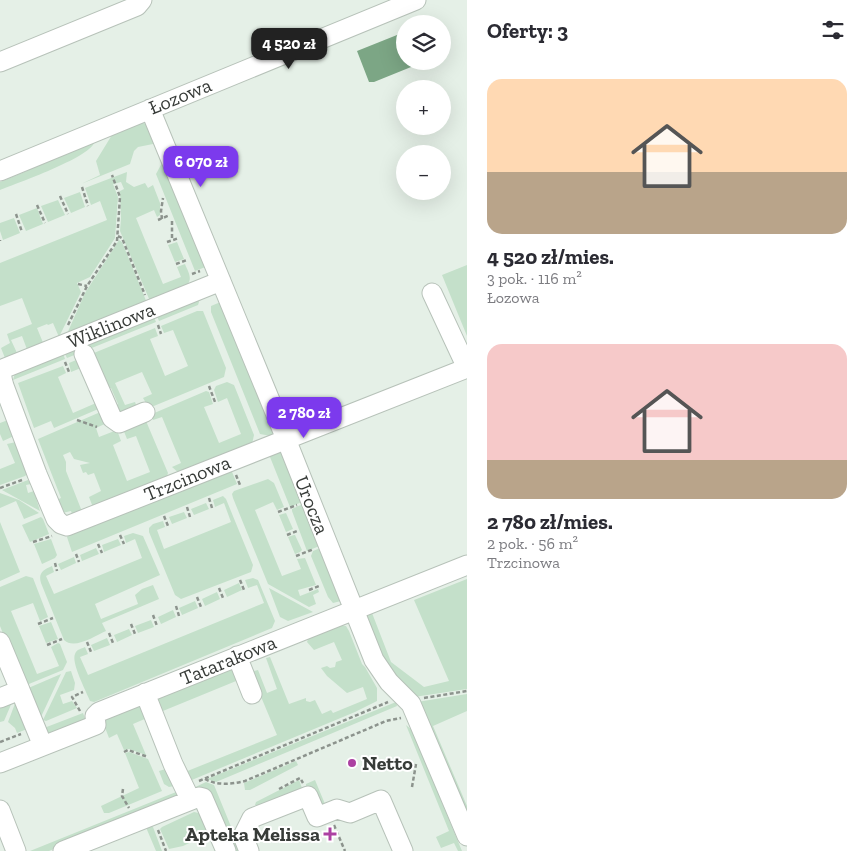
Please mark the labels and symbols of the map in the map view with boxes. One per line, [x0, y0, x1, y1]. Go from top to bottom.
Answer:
pin: 4 520 zł [237, 28, 341, 70]
street label: Łozowa [145, 72, 215, 119]
pin: 6 070 zł [149, 146, 253, 188]
street label: Wiklinowa [64, 297, 158, 353]
pin: 2 780 zł [252, 396, 356, 439]
street label: Trzcinowa [140, 450, 234, 506]
street label: Urocza [289, 472, 335, 538]
street label: Tatarakowa [176, 630, 280, 690]
place label: Netto [362, 751, 413, 775]
marker: Netto [346, 757, 358, 769]
place label: Apteka Melissa [185, 822, 320, 846]
marker: Apteka Melissa [324, 828, 336, 840]

